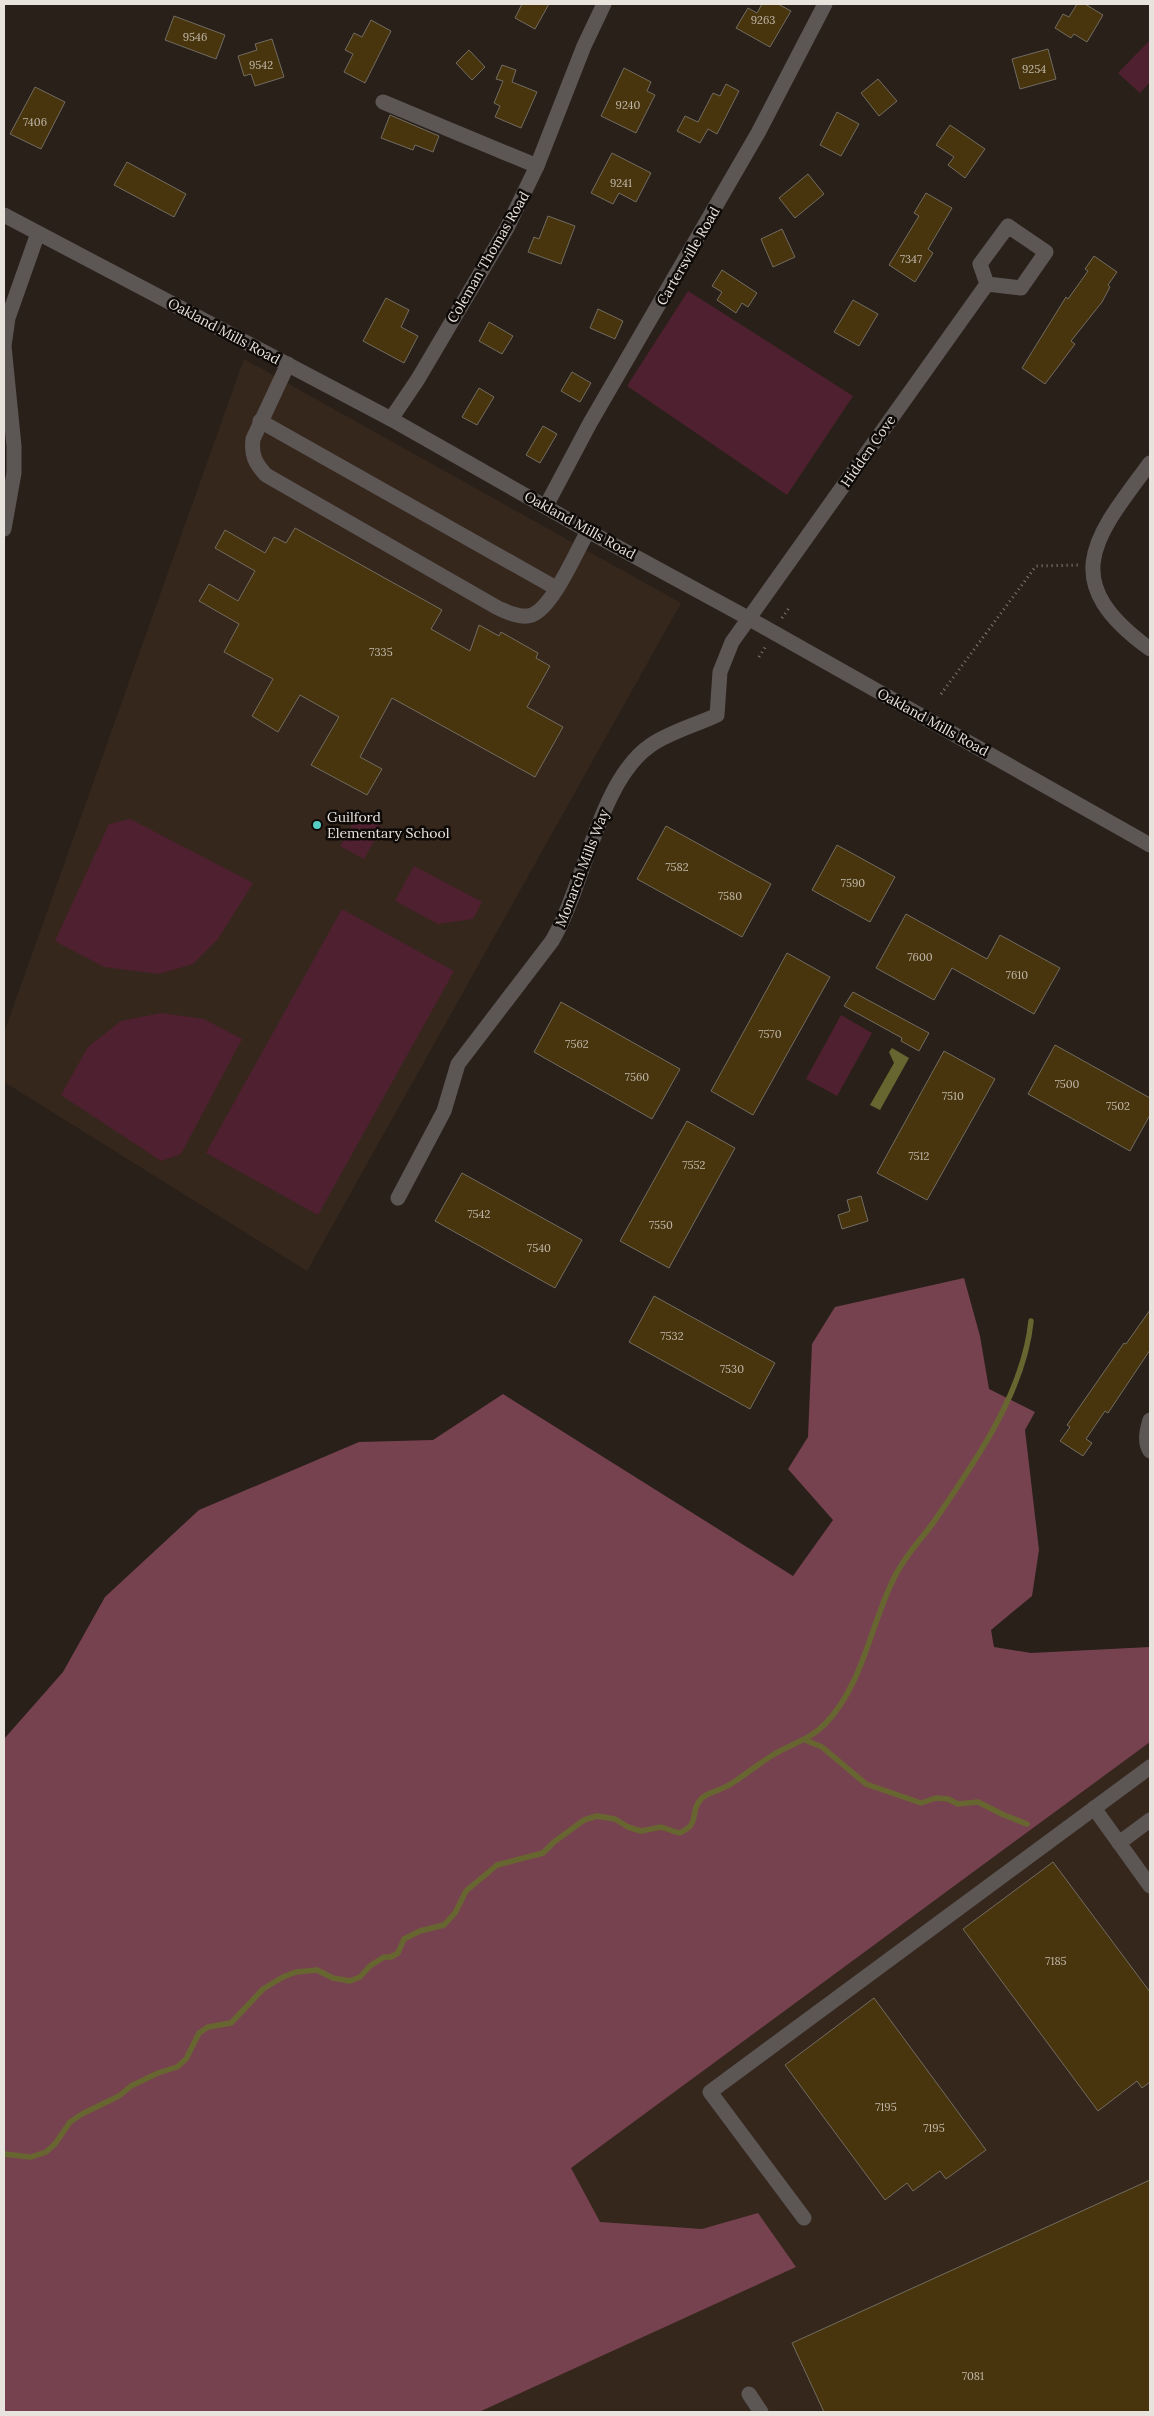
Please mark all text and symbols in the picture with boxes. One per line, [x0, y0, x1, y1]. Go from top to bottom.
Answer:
house number: 9263 [751, 13, 775, 27]
house number: 9546 [183, 30, 207, 44]
house number: 9542 [249, 58, 273, 72]
house number: 9254 [1022, 62, 1046, 76]
house number: 9240 [616, 98, 641, 112]
house number: 7406 [23, 115, 47, 129]
house number: 9241 [610, 176, 632, 190]
street label: Coleman Thomas Road [443, 188, 533, 326]
street label: Cartersville Road [652, 203, 724, 309]
house number: 7347 [900, 252, 922, 266]
street label: Oakland Mills Road [165, 294, 283, 368]
street label: Hidden Cove [837, 411, 900, 490]
street label: Oakland Mills Road [521, 487, 639, 563]
house number: 7335 [369, 645, 393, 659]
street label: Oakland Mills Road [874, 684, 992, 760]
street label: Monarch Mills Way [551, 806, 613, 929]
place label: Guilford Elementary School [327, 808, 450, 842]
marker: Guilford Elementary School [311, 819, 323, 831]
house number: 7582 [665, 860, 689, 874]
house number: 7590 [841, 876, 865, 890]
house number: 7580 [718, 889, 742, 903]
house number: 7600 [907, 950, 933, 964]
house number: 7610 [1006, 968, 1028, 982]
house number: 7570 [759, 1027, 782, 1041]
house number: 7562 [565, 1037, 589, 1051]
house number: 7560 [625, 1070, 649, 1084]
house number: 7500 [1055, 1077, 1080, 1091]
house number: 7510 [942, 1089, 964, 1103]
house number: 7502 [1106, 1099, 1130, 1113]
house number: 7512 [909, 1149, 930, 1163]
house number: 7552 [683, 1158, 706, 1172]
house number: 7542 [468, 1207, 491, 1221]
house number: 7550 [649, 1218, 673, 1232]
house number: 7540 [527, 1241, 551, 1255]
house number: 7532 [660, 1329, 684, 1343]
house number: 7530 [720, 1362, 744, 1376]
house number: 7185 [1045, 1954, 1067, 1968]
house number: 7195 [875, 2100, 897, 2114]
house number: 7195 [923, 2121, 945, 2135]
house number: 7081 [962, 2369, 984, 2383]

